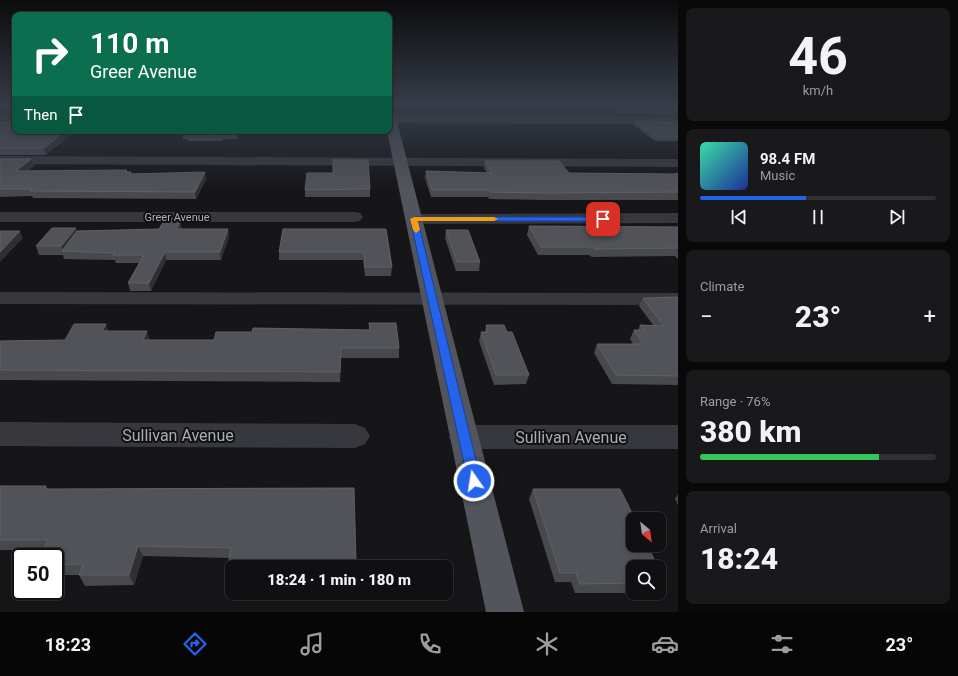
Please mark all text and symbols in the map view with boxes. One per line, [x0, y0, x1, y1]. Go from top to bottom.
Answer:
text: 46 [788, 26, 848, 87]
text: 110 m [90, 27, 169, 60]
icon: right [24, 28, 76, 80]
text: Greer Avenue [90, 61, 197, 82]
text: km/h [803, 83, 833, 98]
icon: arrive [65, 104, 87, 126]
text: Then [24, 106, 57, 124]
text: 98.4 FM [760, 150, 815, 168]
text: Music [760, 168, 795, 183]
pin [586, 202, 620, 236]
icon: previous [728, 206, 750, 228]
icon: pause [807, 206, 829, 228]
icon: next [886, 206, 908, 228]
icon: arrive [592, 208, 614, 230]
street label: Greer Avenue [144, 211, 210, 224]
text: Climate [700, 279, 744, 294]
text: 23° [795, 299, 841, 334]
text: − [700, 304, 713, 329]
text: + [924, 304, 936, 329]
text: Range · 76% [700, 394, 770, 409]
text: 380 km [700, 414, 802, 449]
street label: Sullivan Avenue [122, 426, 234, 445]
street label: Sullivan Avenue [515, 428, 627, 447]
position arrow [453, 460, 495, 502]
north arrow [626, 512, 666, 552]
map controls [626, 512, 666, 600]
text: Arrival [700, 521, 737, 536]
text: 18:24 [700, 541, 778, 576]
speed limit sign: 50 [12, 548, 64, 600]
button: search [626, 560, 666, 600]
text: 18:24 · 1 min · 180 m [267, 571, 411, 589]
icon: directions [181, 630, 209, 658]
icon: music [298, 630, 326, 658]
icon: phone [416, 630, 444, 658]
icon: climate [533, 630, 561, 658]
icon: car [651, 630, 679, 658]
icon: filters [768, 630, 796, 658]
text: 18:23 [45, 634, 91, 655]
text: 23° [886, 634, 913, 655]

